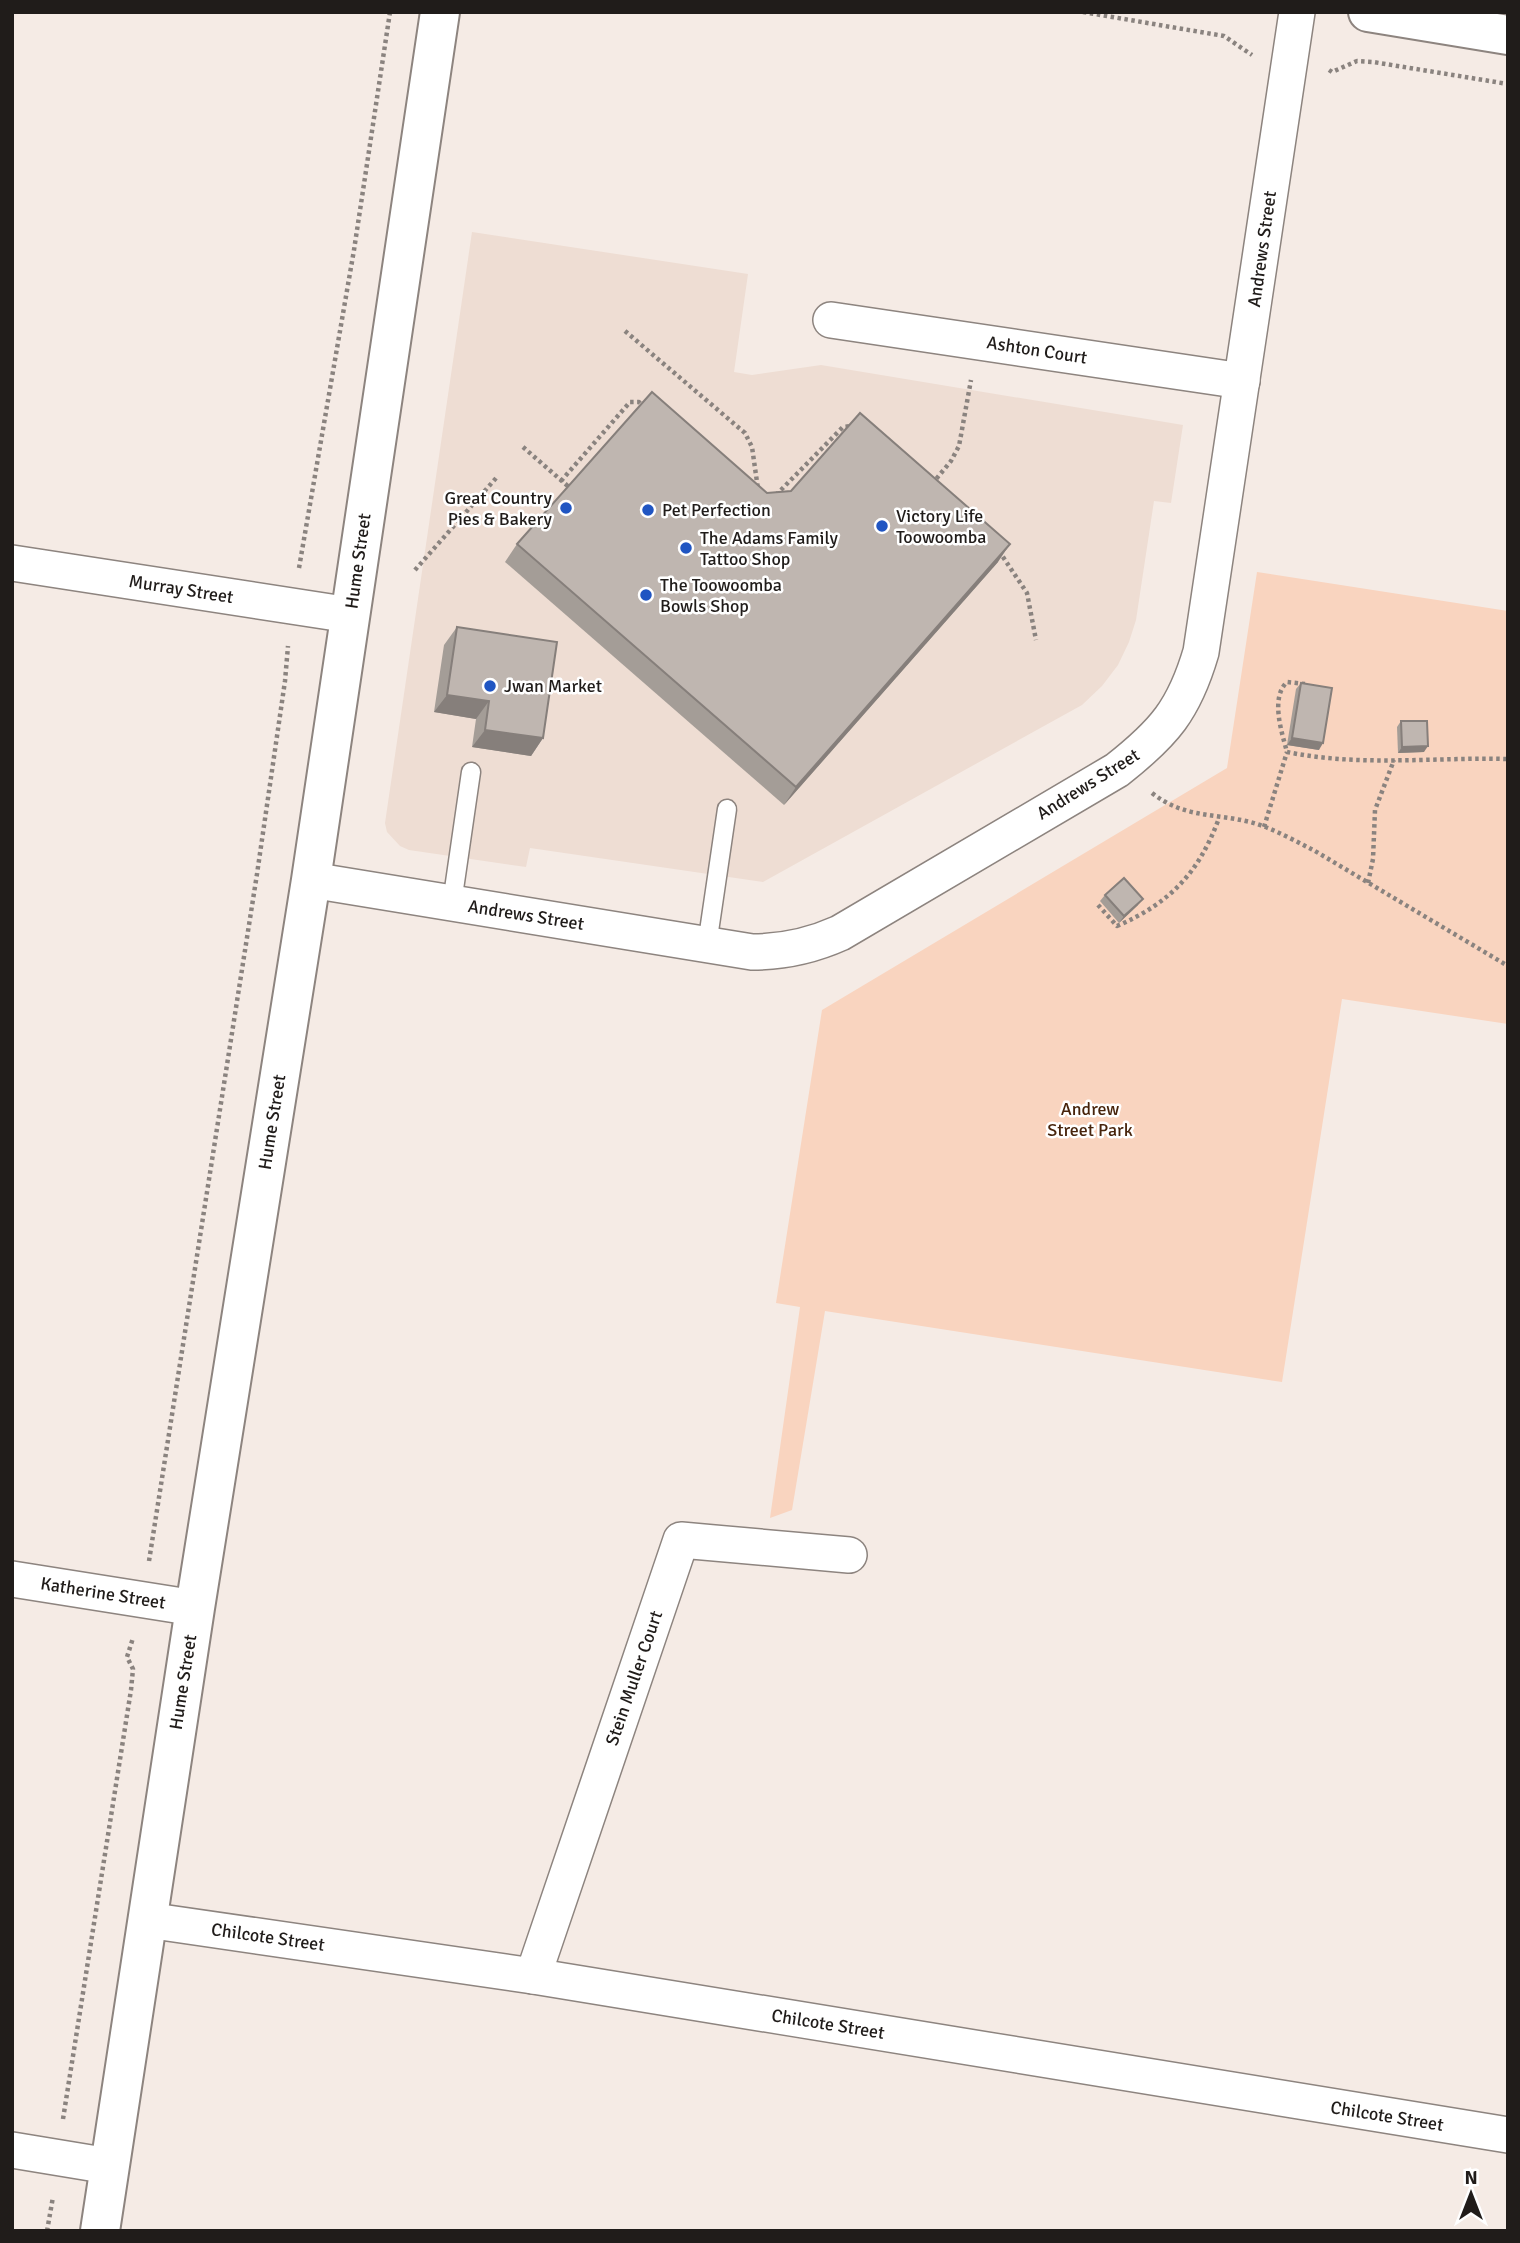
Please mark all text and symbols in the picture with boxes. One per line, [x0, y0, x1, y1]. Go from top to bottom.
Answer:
street label: Andrews Street [1243, 189, 1281, 309]
street label: Ashton Court [985, 331, 1089, 369]
place label: Great Country Pies & Bakery [444, 487, 553, 530]
place label: Pet Perfection [662, 499, 771, 521]
marker: Great Country Pies & Bakery [558, 500, 574, 516]
marker: Pet Perfection [640, 502, 656, 518]
place label: Victory Life Toowoomba [896, 505, 986, 548]
street label: Hume Street [340, 512, 376, 610]
marker: Victory Life Toowoomba [874, 518, 890, 534]
place label: The Adams Family Tattoo Shop [700, 527, 839, 570]
marker: The Adams Family Tattoo Shop [678, 540, 694, 556]
street label: Murray Street [127, 570, 235, 608]
place label: The Toowoomba Bowls Shop [660, 574, 782, 617]
marker: The Toowoomba Bowls Shop [638, 587, 654, 603]
place label: Jwan Market [504, 675, 602, 697]
marker: Jwan Market [482, 678, 498, 694]
street label: Andrews Street [1032, 744, 1144, 824]
street label: Andrews Street [466, 895, 586, 935]
street label: Hume Street [254, 1073, 290, 1171]
park label: Andrew Street Park [1047, 1098, 1133, 1141]
street label: Katherine Street [39, 1572, 167, 1614]
street label: Stein Muller Court [601, 1608, 667, 1748]
street label: Hume Street [165, 1633, 201, 1731]
street label: Chilcote Street [210, 1918, 326, 1956]
street label: Chilcote Street [770, 2004, 886, 2044]
street label: Chilcote Street [1329, 2096, 1445, 2136]
north arrow [1436, 2159, 1506, 2229]
text: N [1464, 2166, 1478, 2190]

